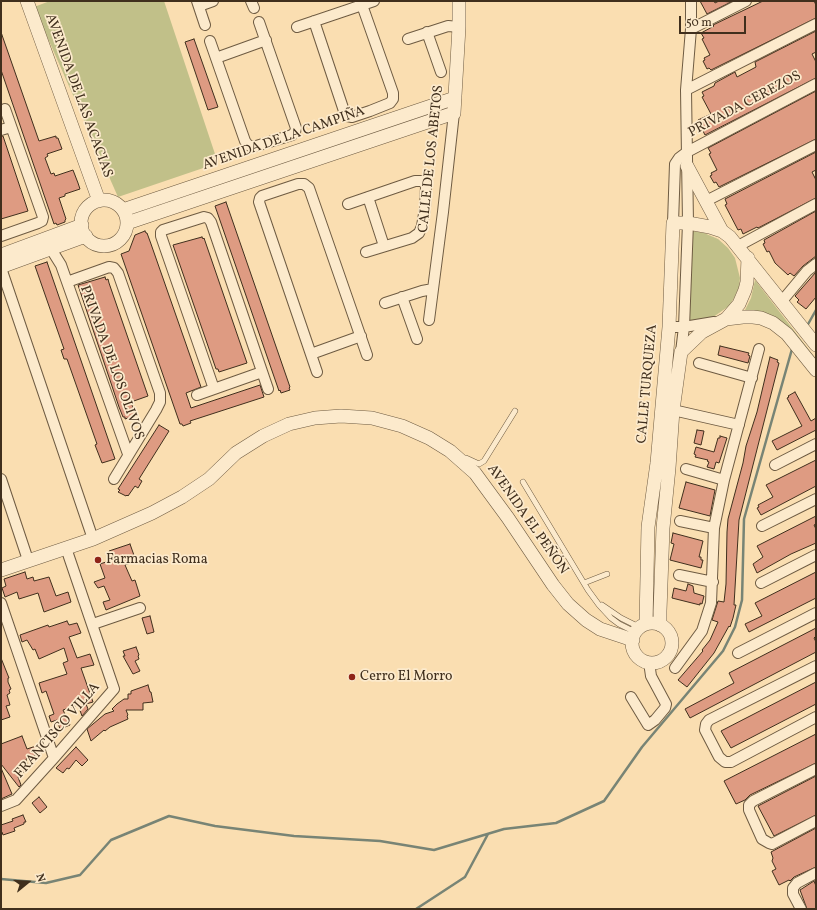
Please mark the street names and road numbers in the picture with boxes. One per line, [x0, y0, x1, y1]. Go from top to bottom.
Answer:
street label: AVENIDA DE LAS ACACIAS [41, 12, 115, 180]
street label: PRIVADA CEREZOS [686, 68, 804, 142]
street label: CALLE DE LOS ABETOS [416, 84, 448, 234]
street label: AVENIDA DE LA CAMPIÑA [201, 103, 367, 175]
street label: PRIVADA DE LOS OLIVOS [75, 283, 147, 443]
street label: CALLE TURQUEZA [634, 324, 662, 444]
street label: AVENIDA EL PEÑÓN [483, 462, 571, 578]
street label: FRANCISCO VILLA [12, 680, 104, 782]

